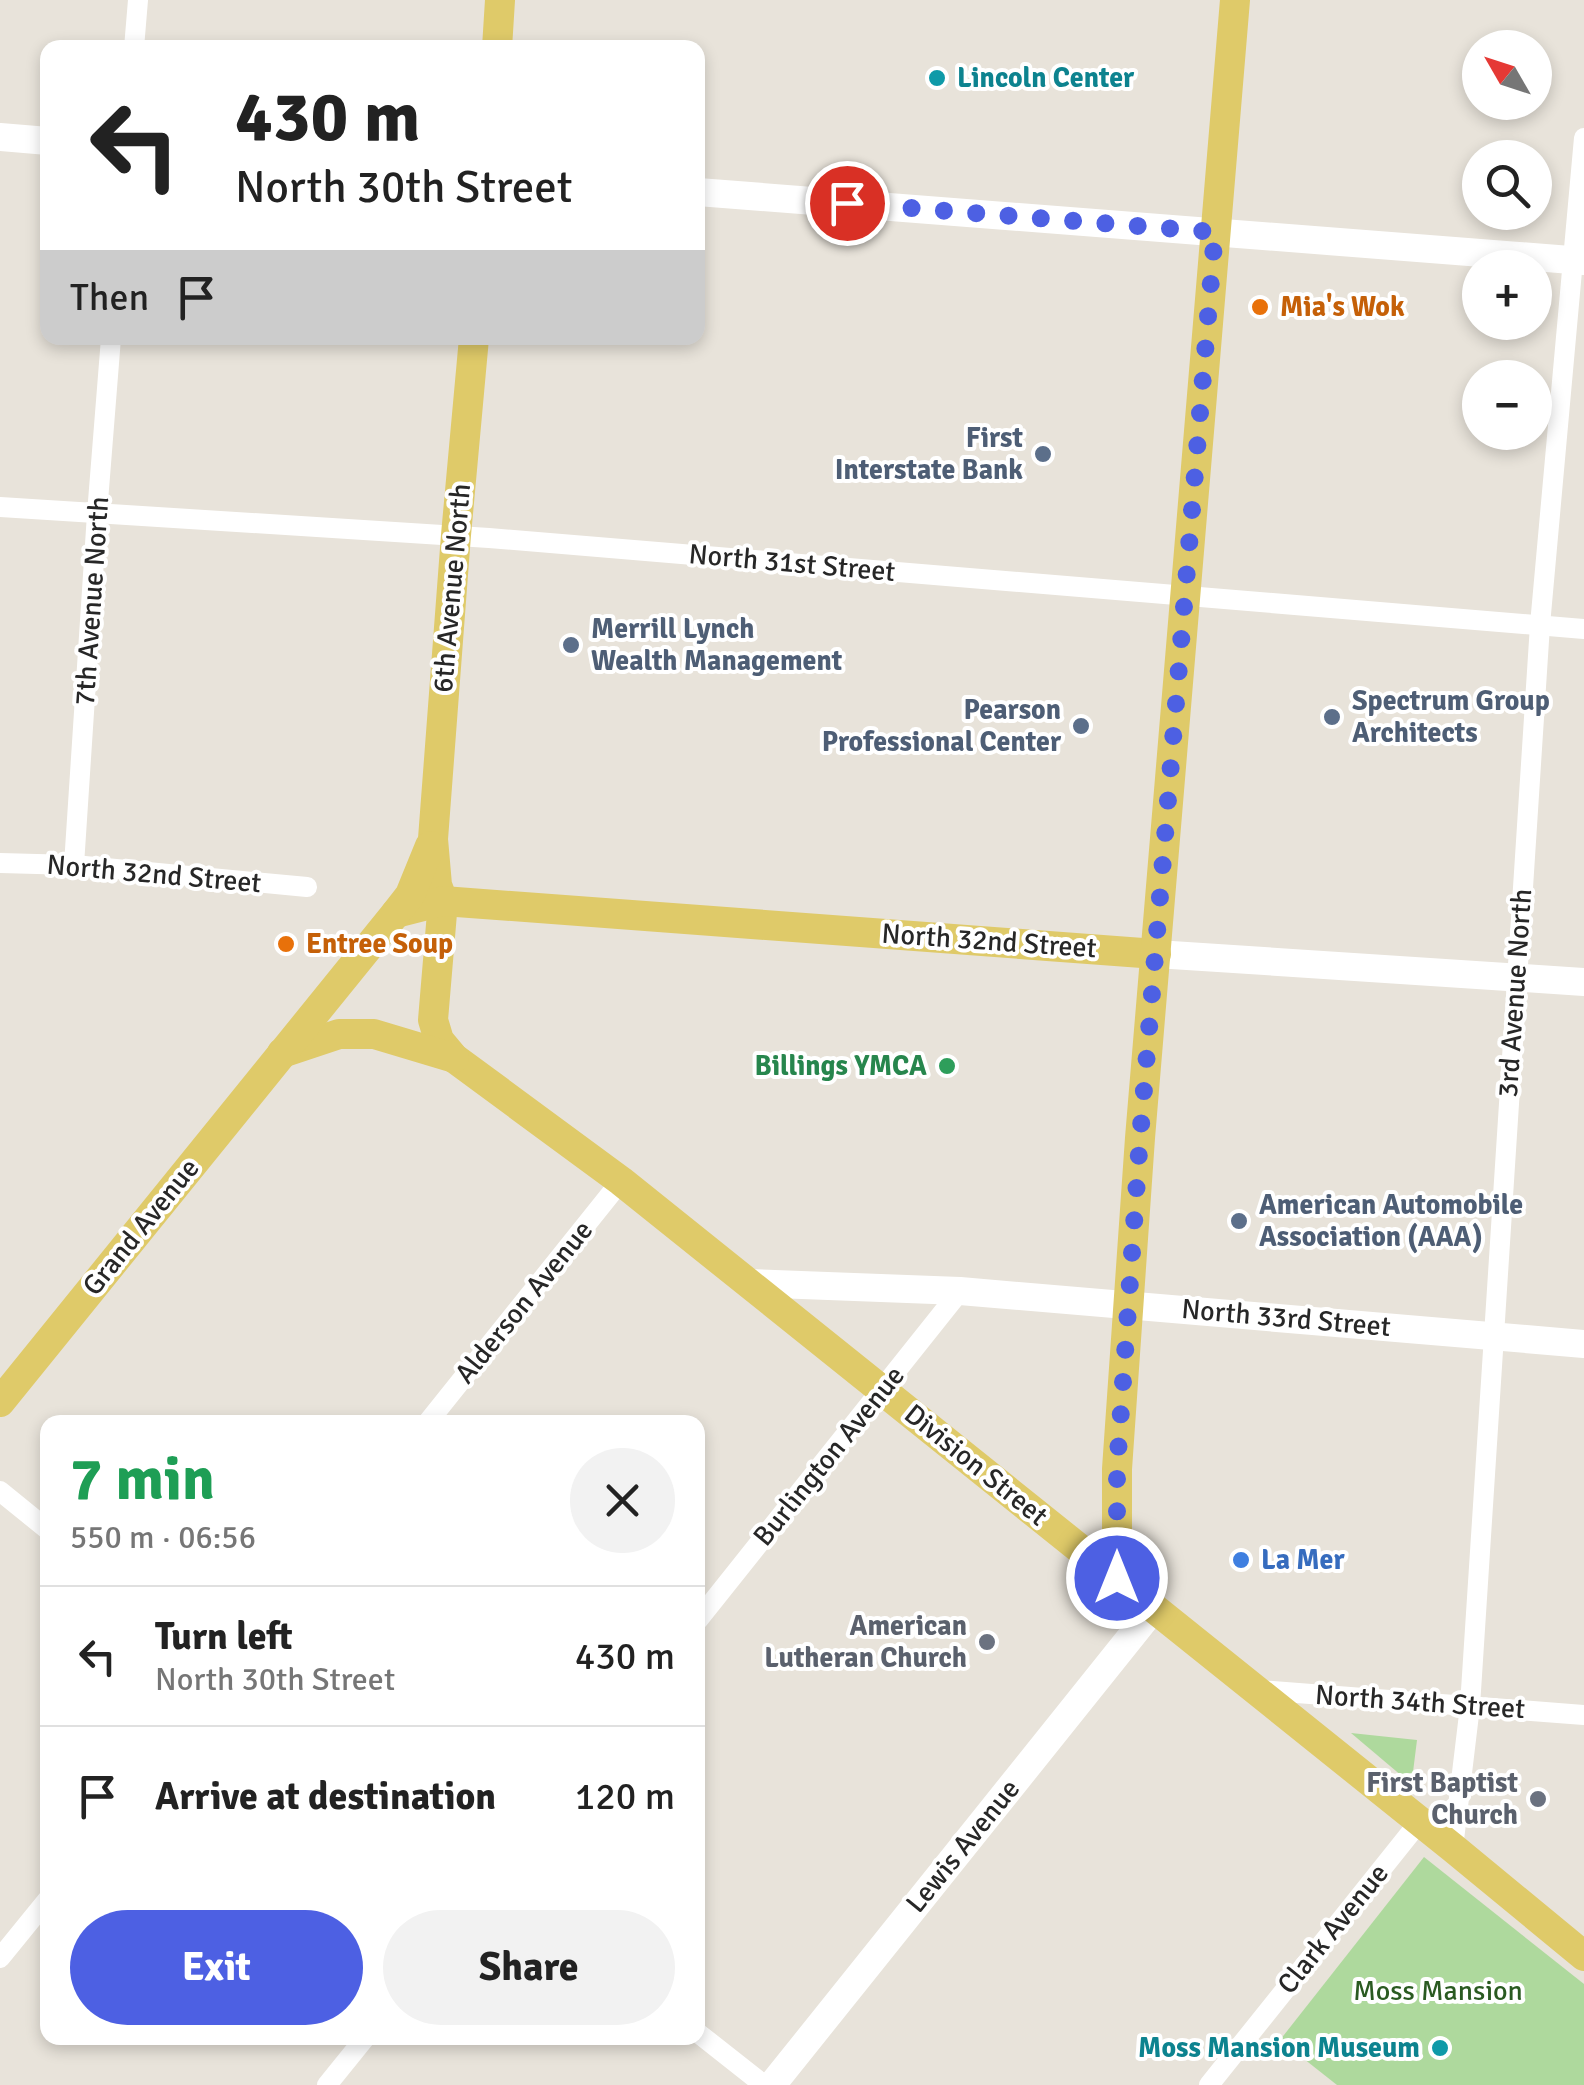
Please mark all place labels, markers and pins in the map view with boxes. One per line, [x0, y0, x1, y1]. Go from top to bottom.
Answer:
place label: Lincoln Center [957, 61, 1135, 95]
marker: Lincoln Center [926, 67, 948, 89]
pin [805, 161, 890, 246]
place label: Mia's Wok [1280, 290, 1405, 324]
marker: Mia's Wok [1249, 296, 1271, 318]
place label: First Interstate Bank [835, 421, 1024, 487]
marker: First Interstate Bank [1032, 443, 1054, 465]
place label: Merrill Lynch Wealth Management [591, 612, 843, 678]
marker: Merrill Lynch Wealth Management [560, 634, 582, 656]
place label: Spectrum Group Architects [1352, 684, 1550, 750]
place label: Pearson Professional Center [822, 693, 1062, 759]
marker: Spectrum Group Architects [1321, 706, 1343, 728]
marker: Pearson Professional Center [1070, 715, 1092, 737]
place label: Entree Soup [306, 927, 453, 961]
marker: Entree Soup [275, 933, 297, 955]
place label: Billings YMCA [754, 1049, 927, 1083]
marker: Billings YMCA [936, 1055, 958, 1077]
place label: American Automobile Association (AAA) [1259, 1188, 1523, 1254]
marker: American Automobile Association (AAA) [1228, 1210, 1250, 1232]
place label: La Mer [1261, 1543, 1345, 1577]
marker: La Mer [1230, 1549, 1252, 1571]
place label: American Lutheran Church [764, 1609, 967, 1675]
marker: American Lutheran Church [976, 1631, 998, 1653]
place label: First Baptist Church [1366, 1766, 1519, 1832]
marker: First Baptist Church [1527, 1788, 1549, 1810]
place label: Moss Mansion Museum [1138, 2031, 1420, 2065]
marker: Moss Mansion Museum [1429, 2037, 1451, 2059]

